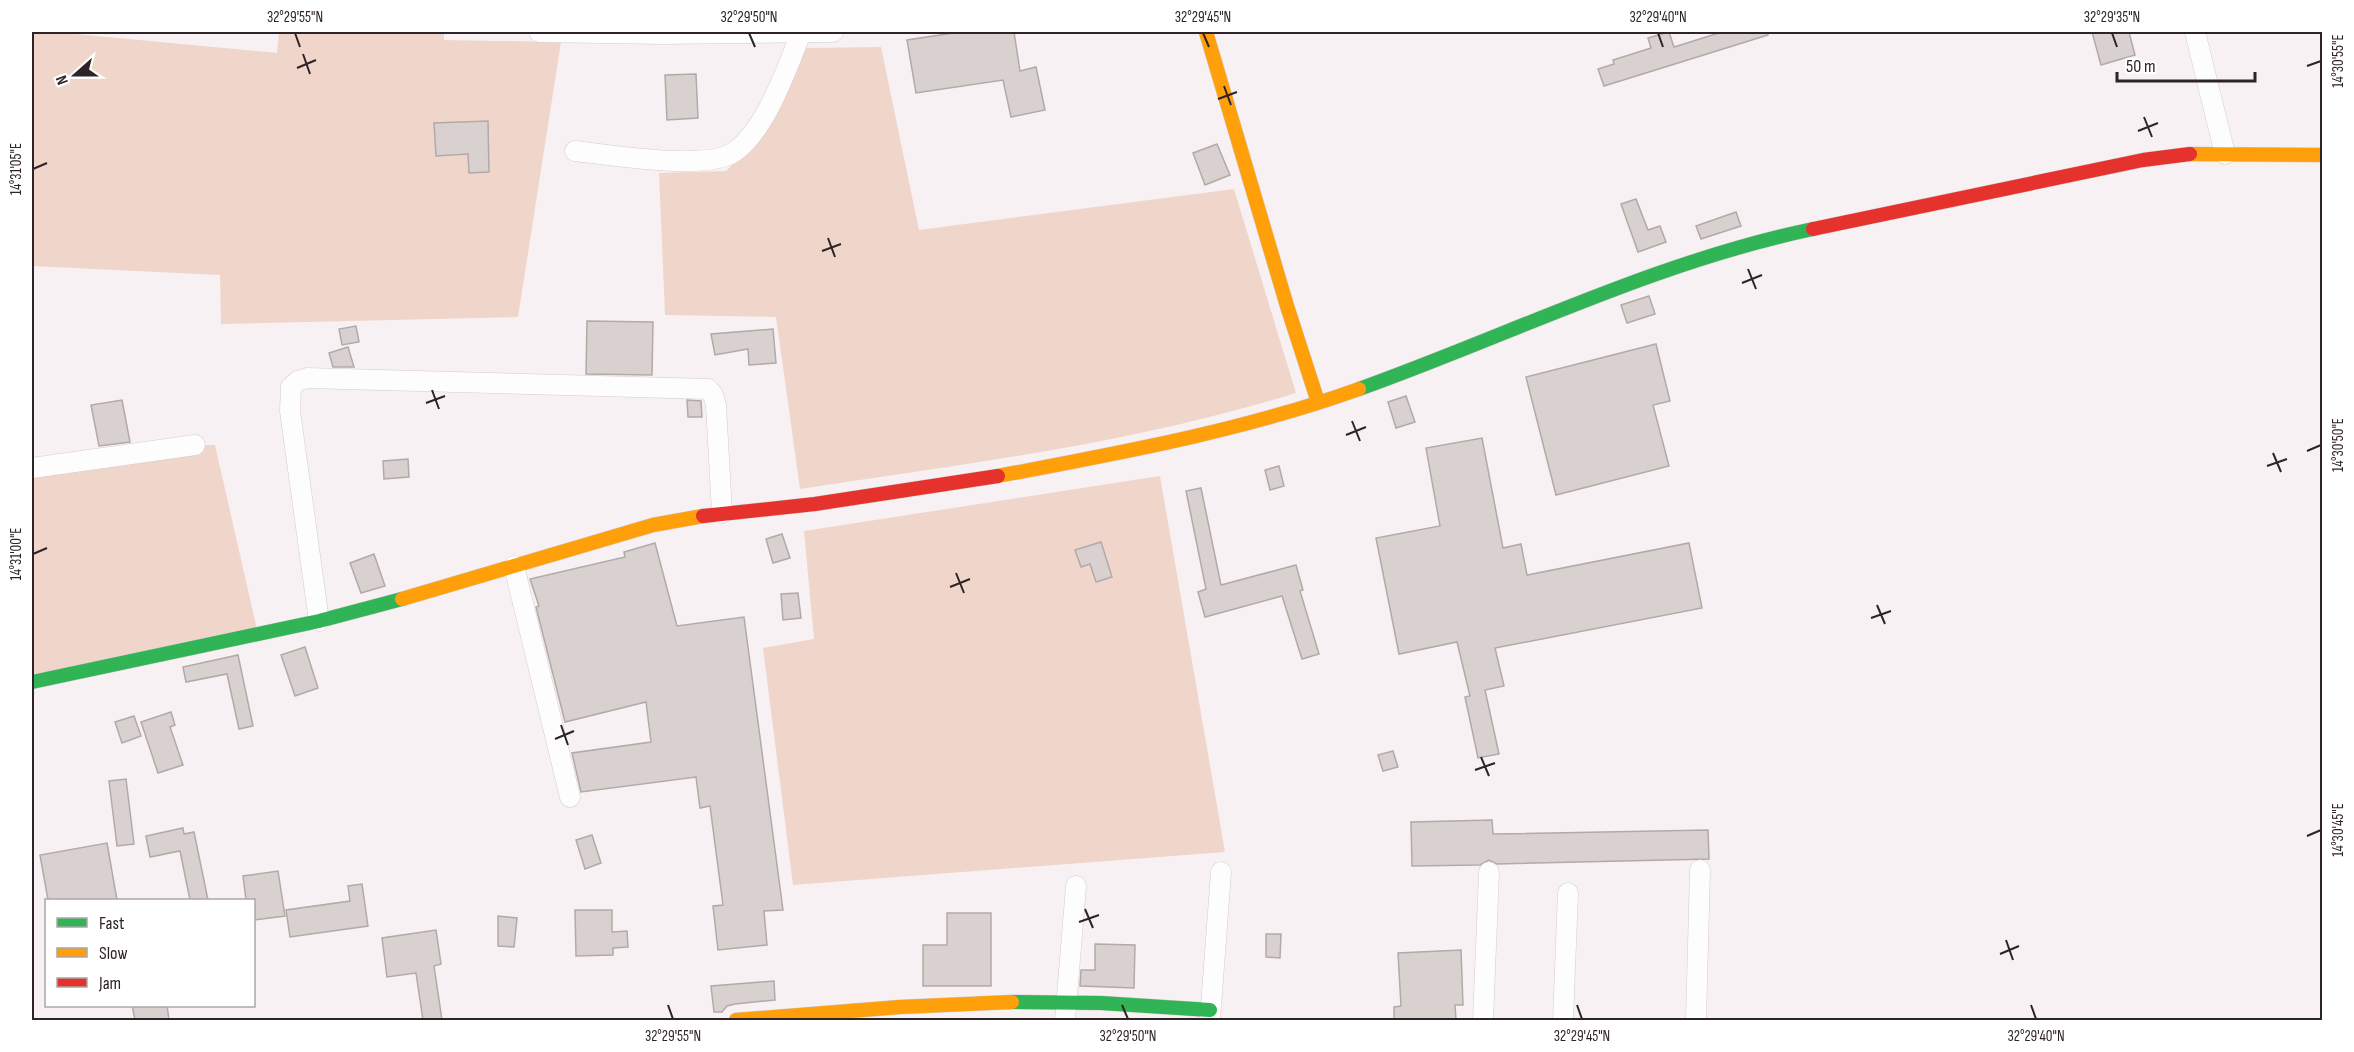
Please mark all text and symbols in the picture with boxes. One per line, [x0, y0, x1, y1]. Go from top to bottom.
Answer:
text: 32°29'55"N [267, 8, 323, 27]
text: 32°29'50"N [721, 8, 777, 27]
text: 32°29'45"N [1175, 8, 1231, 27]
text: 32°29'40"N [1629, 8, 1687, 27]
text: 32°29'35"N [2084, 8, 2140, 27]
text: 14°30'55"E [2329, 34, 2348, 88]
north arrow [45, 45, 105, 105]
scale bar [2117, 45, 2255, 83]
text: 50 m [2126, 56, 2156, 77]
text: N [52, 72, 73, 87]
text: 14°31'05"E [7, 143, 26, 195]
text: 14°30'50"E [2329, 418, 2348, 472]
text: 14°31'00"E [7, 528, 26, 580]
text: 14°30'45"E [2329, 803, 2348, 857]
legend [45, 899, 255, 1007]
text: Fast [99, 913, 125, 934]
text: Slow [99, 943, 128, 964]
text: Jam [98, 973, 121, 994]
text: 32°29'55"N [645, 1027, 701, 1046]
text: 32°29'50"N [1100, 1027, 1156, 1046]
text: 32°29'45"N [1554, 1027, 1610, 1046]
text: 32°29'40"N [2007, 1027, 2065, 1046]

